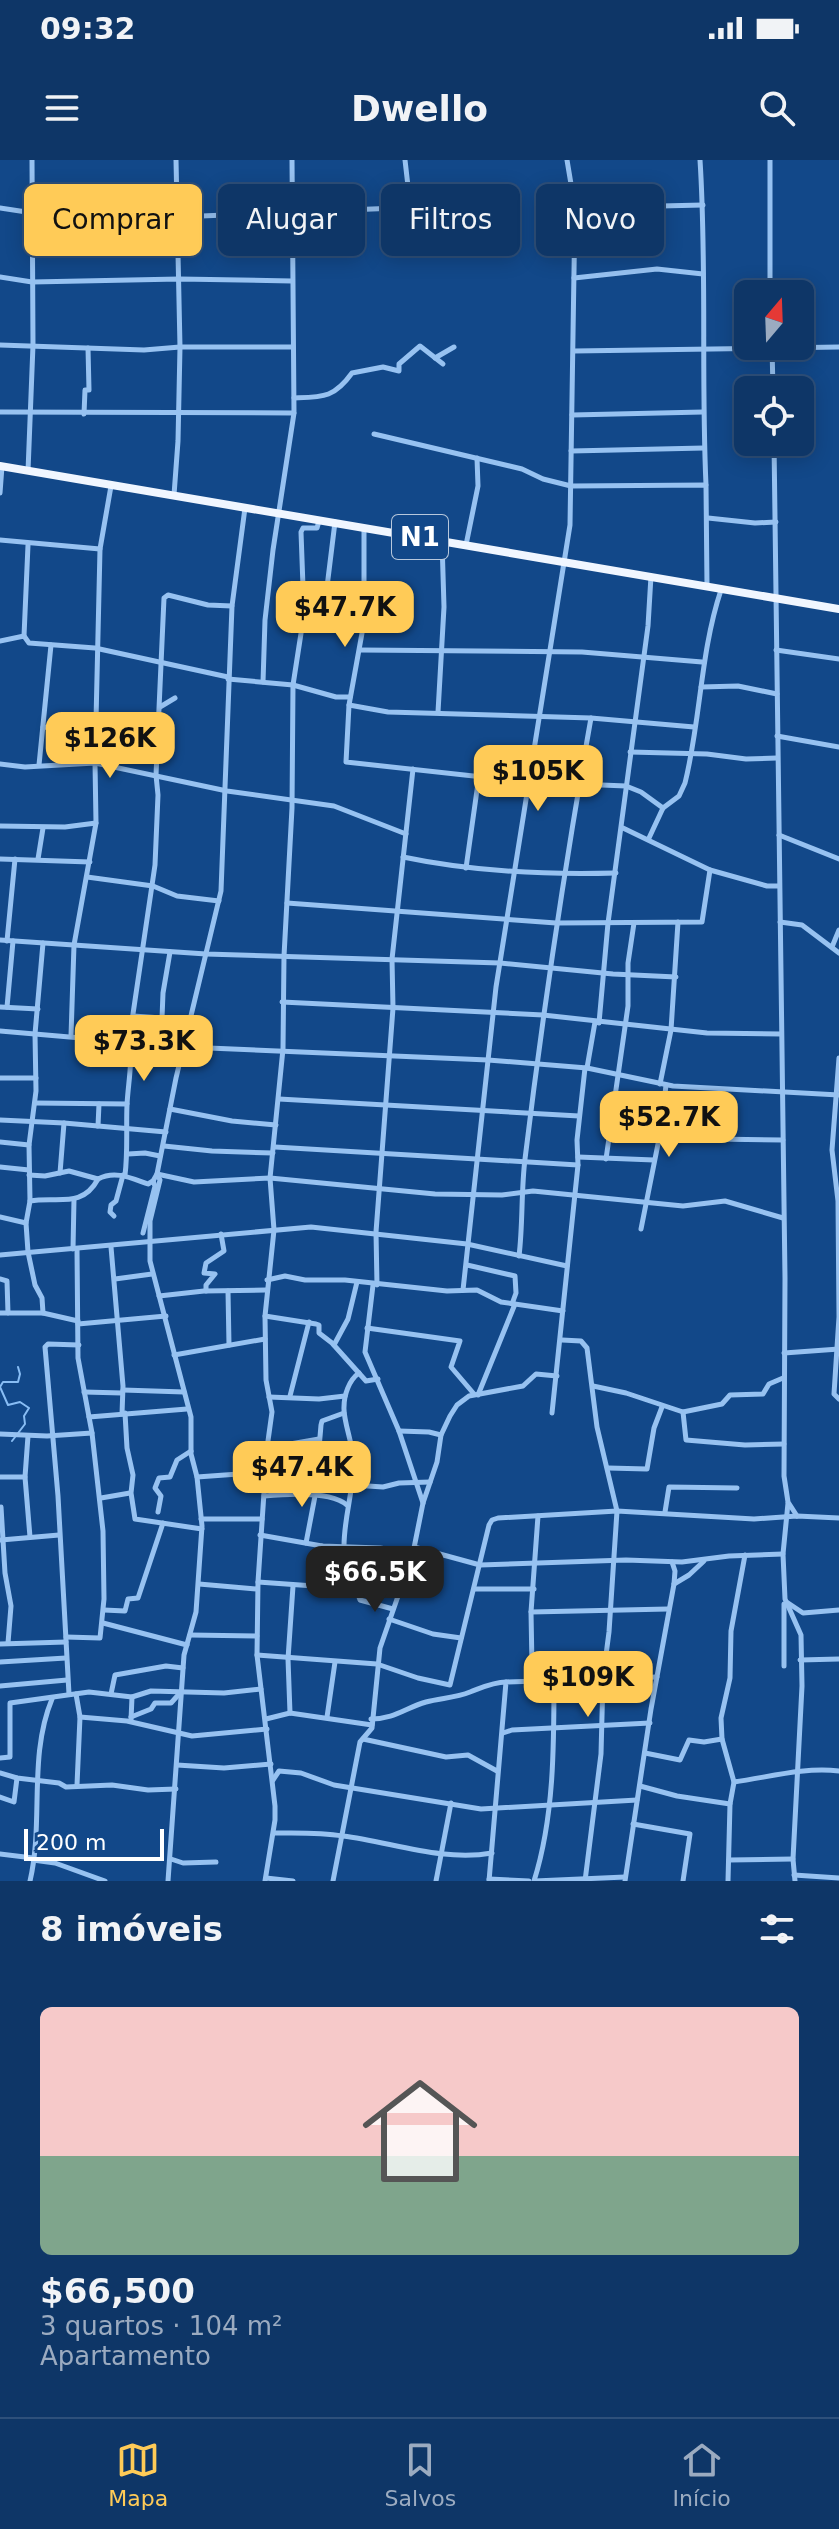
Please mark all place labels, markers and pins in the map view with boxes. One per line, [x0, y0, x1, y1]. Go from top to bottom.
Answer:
pin: $47.7K [280, 581, 410, 649]
pin: $126K [54, 712, 166, 780]
pin: $105K [482, 745, 594, 813]
pin: $73.3K [79, 1015, 209, 1083]
pin: $52.7K [604, 1091, 734, 1159]
pin: $47.4K [237, 1441, 367, 1509]
pin: $66.5K [310, 1546, 440, 1614]
pin: $109K [532, 1651, 644, 1719]

